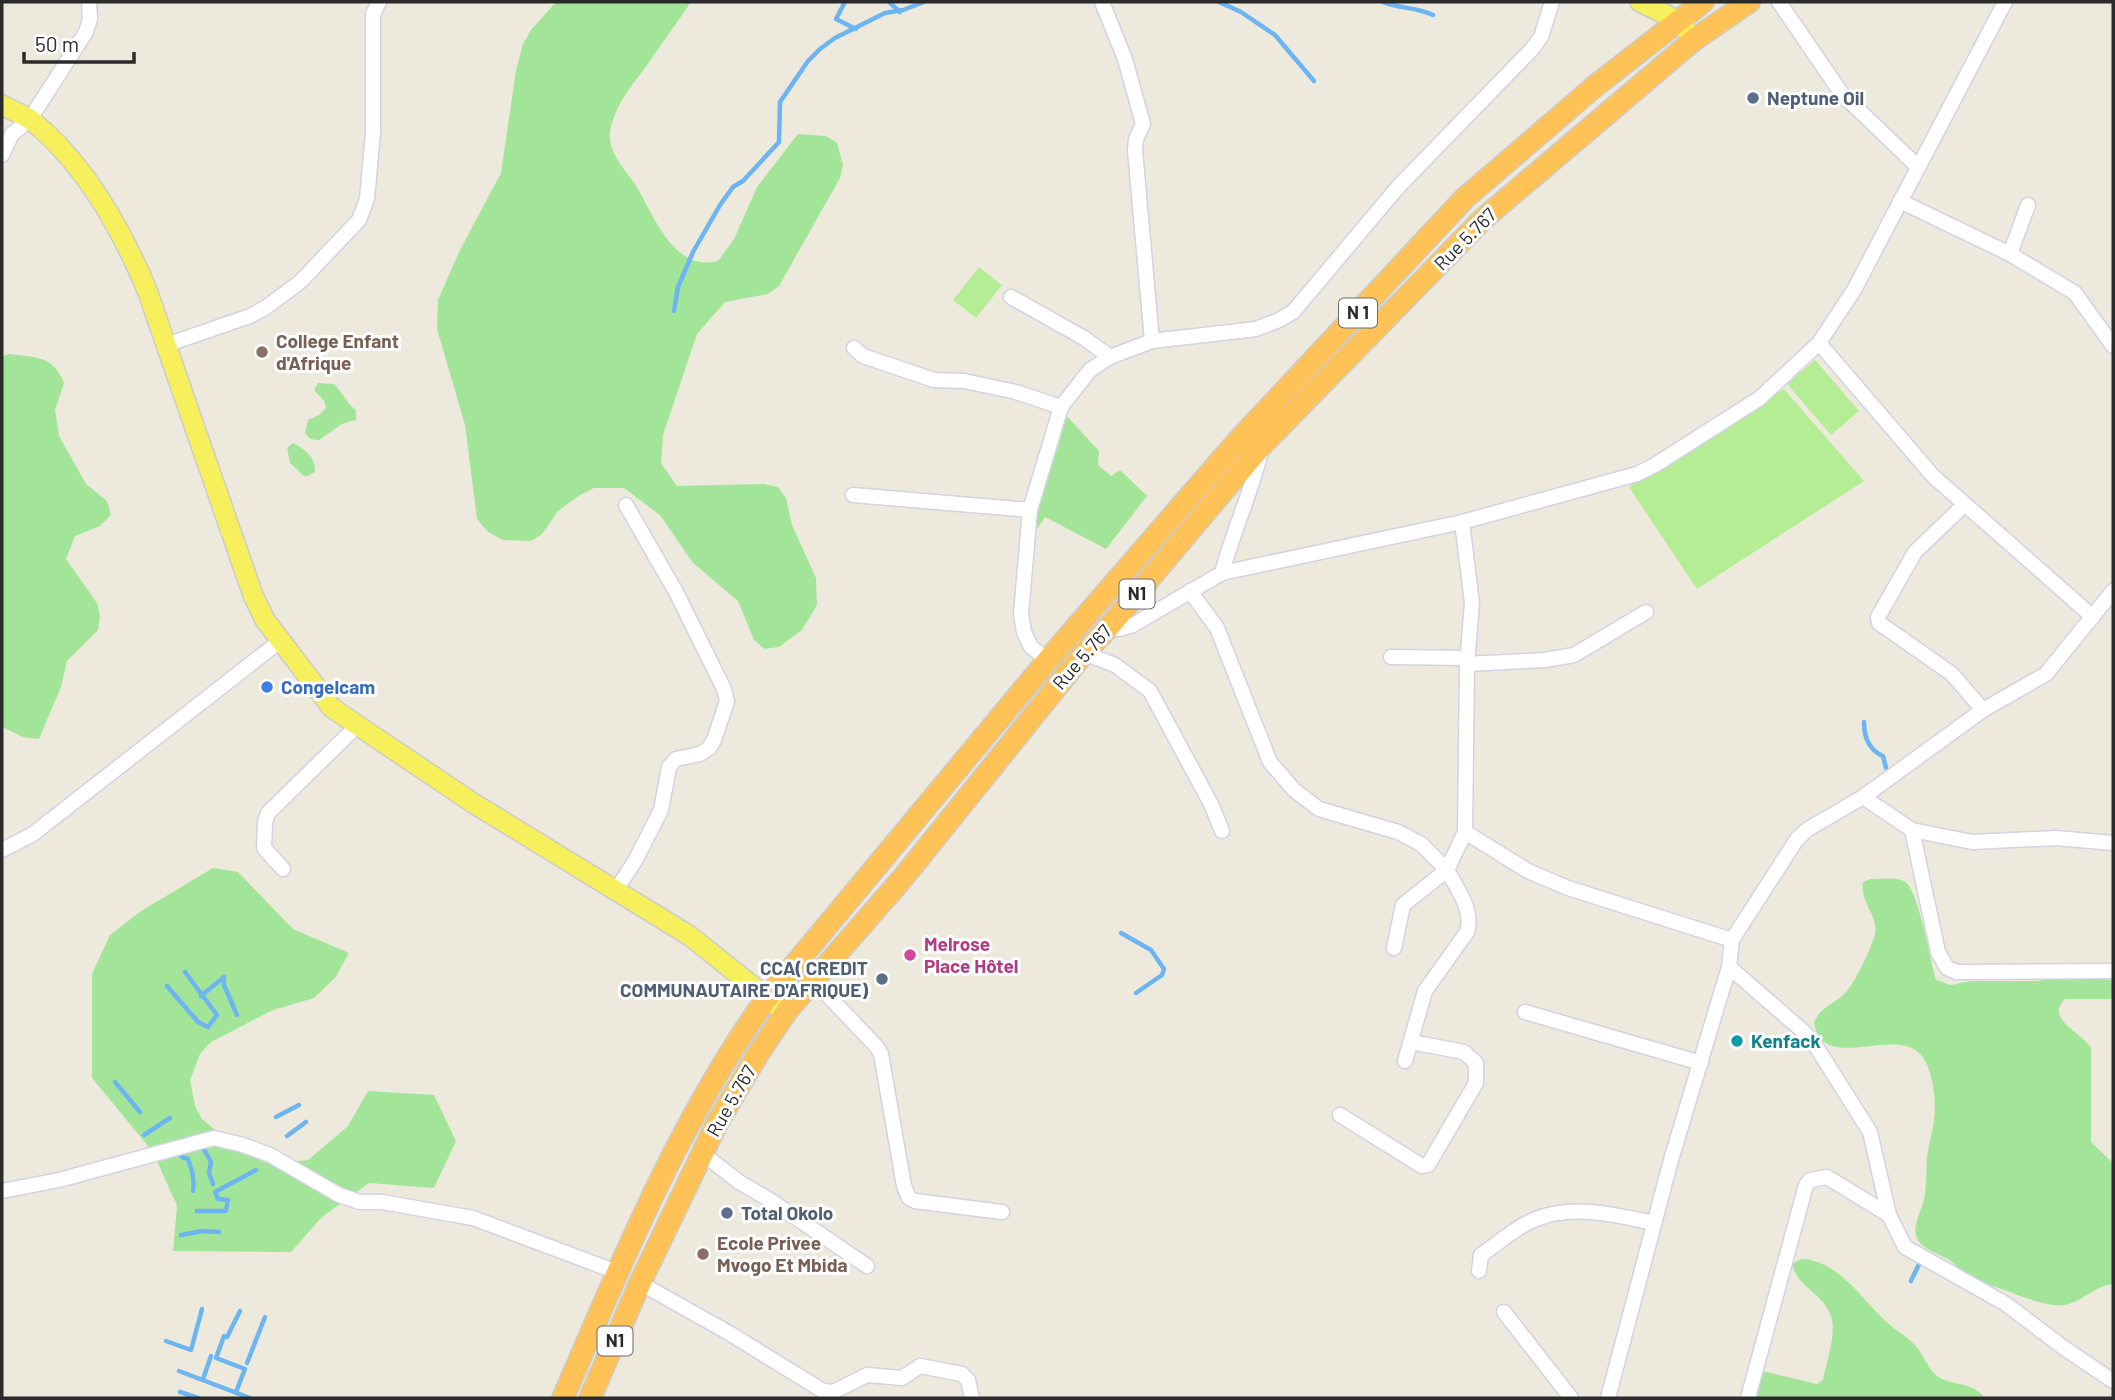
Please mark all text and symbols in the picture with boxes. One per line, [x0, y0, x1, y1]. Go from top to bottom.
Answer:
scale bar [24, 21, 135, 65]
text: 50 m [35, 31, 79, 56]
place label: Neptune Oil [1767, 86, 1864, 109]
marker: Neptune Oil [1745, 90, 1761, 106]
street label: Rue 5.767 [1429, 203, 1501, 275]
road number: N 1 [1339, 298, 1377, 328]
place label: College Enfant d'Afrique [276, 329, 399, 374]
marker: College Enfant d'Afrique [254, 344, 270, 360]
road number: N1 [1120, 580, 1154, 608]
street label: Rue 5.767 [1047, 619, 1116, 694]
place label: Congelcam [281, 675, 375, 698]
marker: Congelcam [259, 679, 275, 695]
place label: Melrose Place Hôtel [924, 932, 1018, 977]
marker: Melrose Place Hôtel [902, 947, 918, 963]
place label: CCA( CREDIT COMMUNAUTAIRE D'AFRIQUE) [620, 956, 868, 1001]
marker: CCA( CREDIT COMMUNAUTAIRE D'AFRIQUE) [874, 971, 890, 987]
place label: Kenfack [1751, 1029, 1821, 1052]
marker: Kenfack [1729, 1033, 1745, 1049]
street label: Rue 5.767 [701, 1061, 760, 1141]
place label: Total Okolo [741, 1201, 833, 1224]
marker: Total Okolo [719, 1205, 735, 1221]
place label: Ecole Privee Mvogo Et Mbida [717, 1231, 847, 1276]
marker: Ecole Privee Mvogo Et Mbida [695, 1246, 711, 1262]
road number: N1 [598, 1326, 632, 1356]

